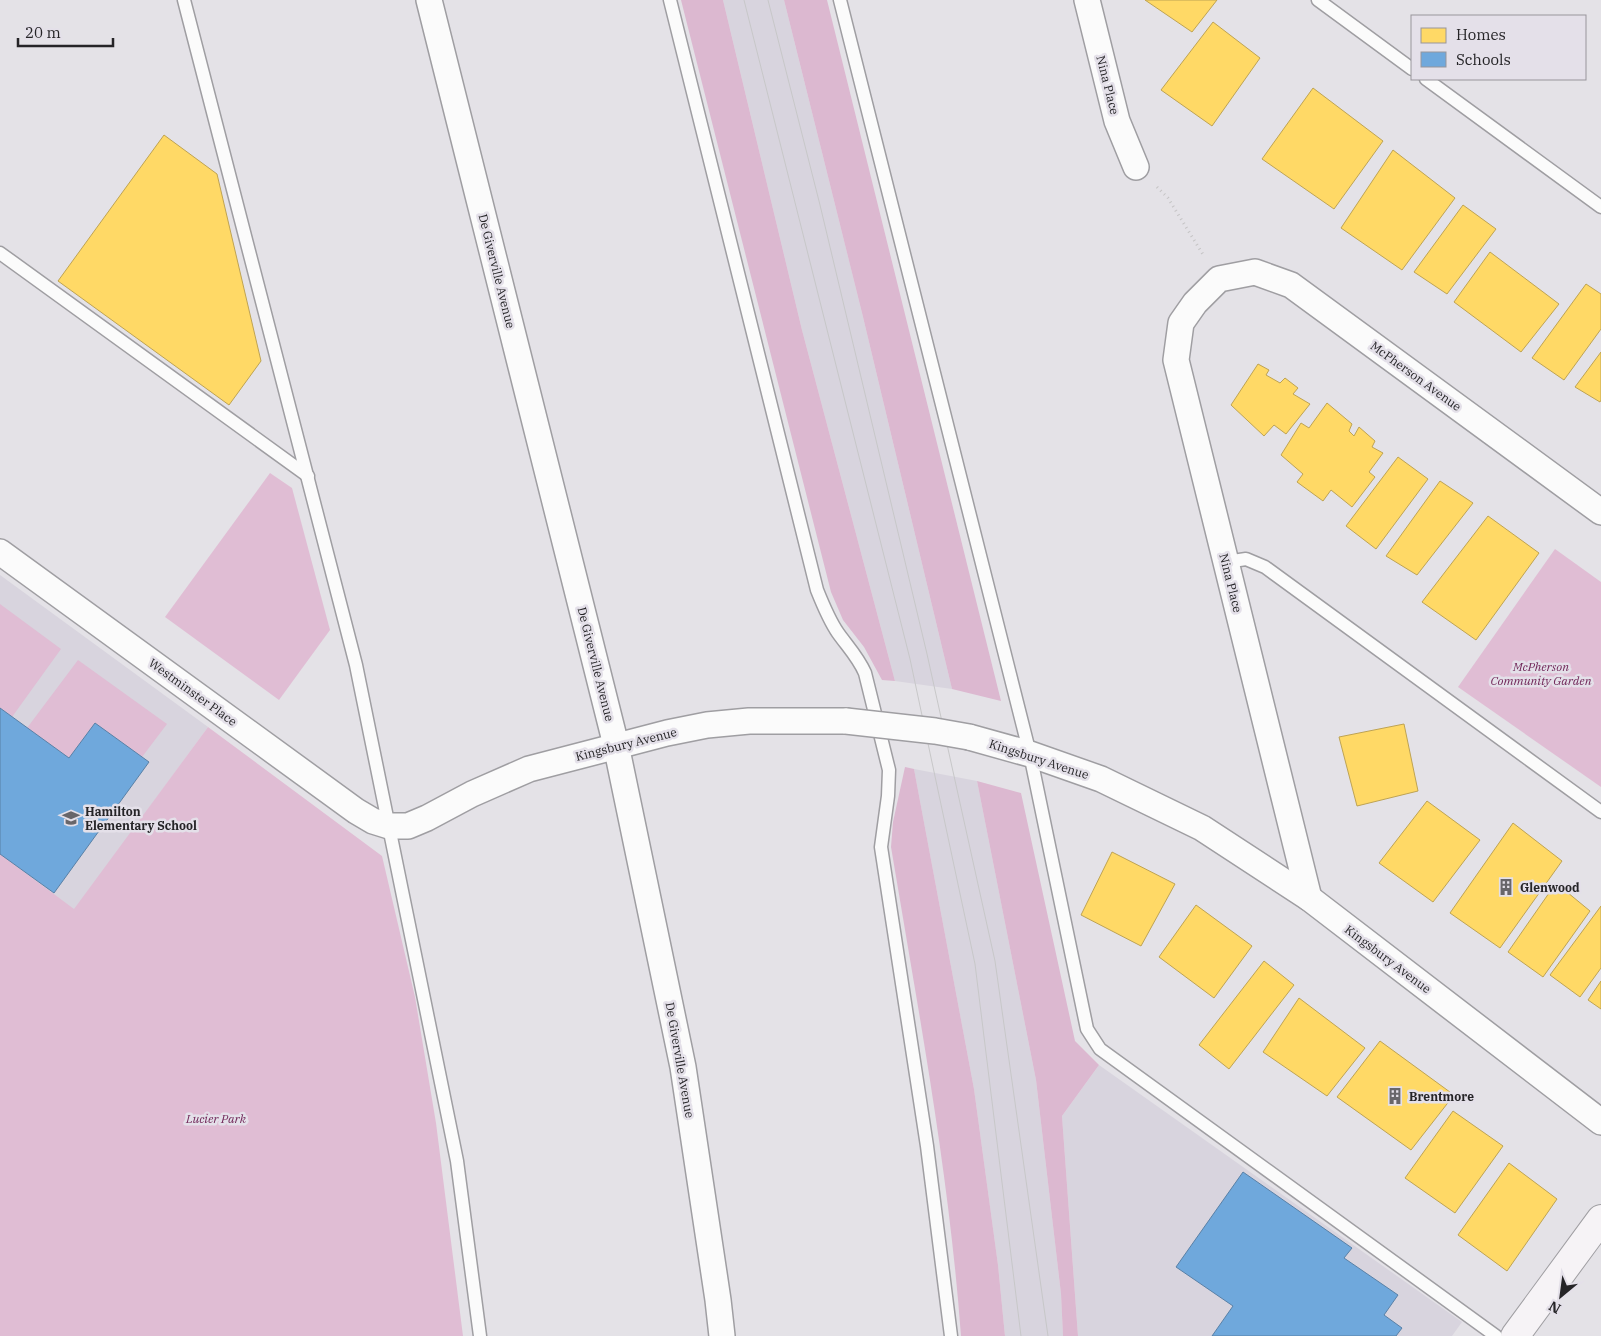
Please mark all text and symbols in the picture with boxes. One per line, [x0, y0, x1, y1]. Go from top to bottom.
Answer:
scale bar [18, 15, 112, 47]
legend [1411, 15, 1586, 80]
text: 20 m [25, 23, 61, 42]
text: Homes [1456, 25, 1506, 44]
text: Schools [1456, 50, 1511, 69]
street label: Nina Place [1093, 54, 1123, 116]
street label: De Giverville Avenue [476, 212, 518, 330]
street label: McPherson Avenue [1368, 338, 1464, 414]
street label: Nina Place [1216, 552, 1246, 614]
street label: De Giverville Avenue [575, 605, 617, 723]
street label: Westminster Place [146, 655, 240, 729]
park label: McPherson Community Garden [1491, 659, 1592, 688]
street label: Kingsbury Avenue [574, 724, 678, 764]
street label: Kingsbury Avenue [987, 736, 1091, 782]
place label: Hamilton Elementary School [85, 804, 197, 833]
school or university icon: Hamilton Elementary School [61, 808, 81, 828]
building icon: Glenwood [1496, 877, 1516, 897]
place label: Glenwood [1520, 880, 1580, 895]
street label: Kingsbury Avenue [1342, 922, 1434, 996]
street label: De Giverville Avenue [662, 1001, 698, 1119]
building icon: Brentmore [1385, 1086, 1405, 1106]
place label: Brentmore [1409, 1089, 1474, 1104]
park label: Lucier Park [185, 1111, 247, 1126]
north arrow [1536, 1271, 1586, 1321]
text: N [1545, 1297, 1564, 1318]

